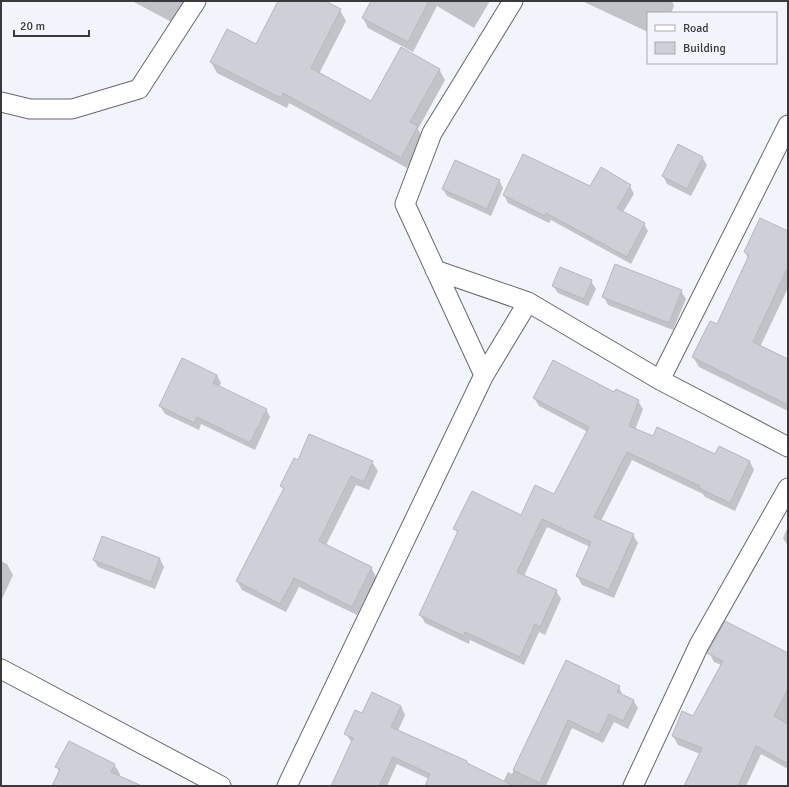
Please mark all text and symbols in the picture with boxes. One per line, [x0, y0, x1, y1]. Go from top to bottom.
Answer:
scale bar [14, 12, 89, 38]
legend [647, 12, 777, 64]
text: 20 m [20, 19, 45, 34]
text: Road [683, 21, 709, 36]
text: Building [683, 41, 726, 56]

